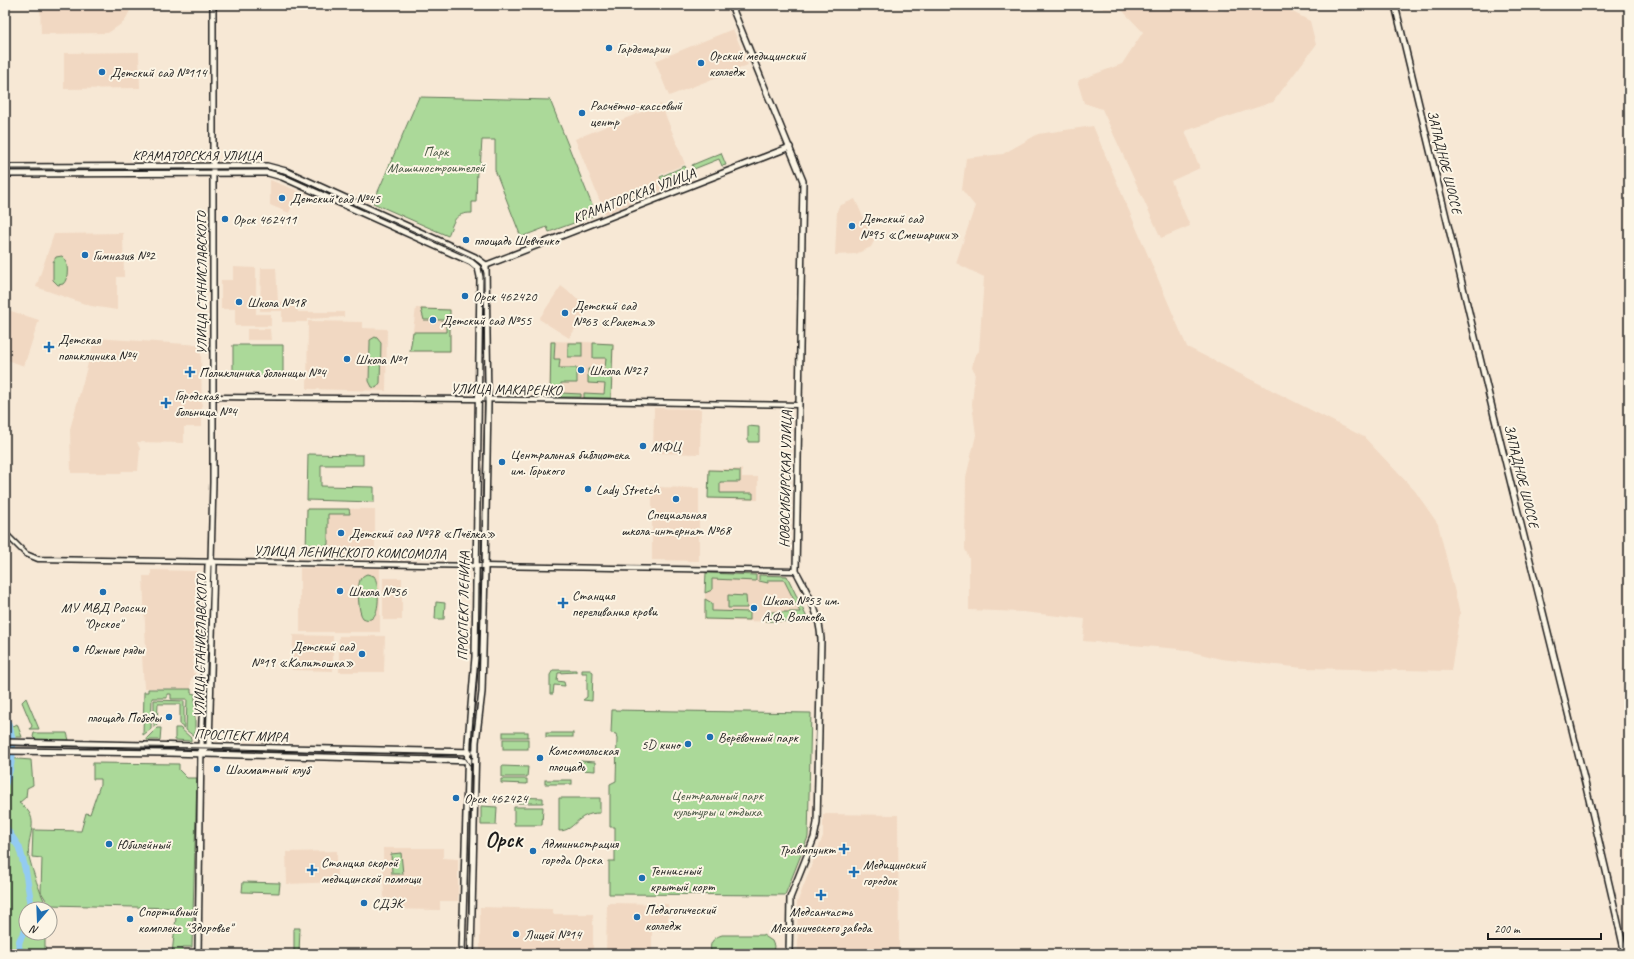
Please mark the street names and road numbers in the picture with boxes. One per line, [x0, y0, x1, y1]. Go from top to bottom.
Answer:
street label: ЗАПАДНОЕ ШОССЕ [1423, 109, 1466, 218]
street label: КРАМАТОРСКАЯ УЛИЦА [132, 147, 263, 164]
street label: КРАМАТОРСКАЯ УЛИЦА [571, 164, 699, 227]
street label: УЛИЦА СТАНИСЛАВСКОГО [193, 210, 210, 354]
street label: УЛИЦА МАКАРЕНКО [450, 380, 564, 399]
street label: НОВОСИБИРСКАЯ УЛИЦА [776, 409, 795, 548]
street label: ЗАПАДНОЕ ШОССЕ [1500, 423, 1543, 532]
street label: УЛИЦА ЛЕНИНСКОГО КОМСОМОЛА [254, 542, 447, 563]
street label: ПРОСПЕКТ ЛЕНИНА [454, 550, 473, 661]
street label: УЛИЦА СТАНИСЛАВСКОГО [191, 572, 210, 718]
street label: ПРОСПЕКТ МИРА [194, 725, 289, 746]

